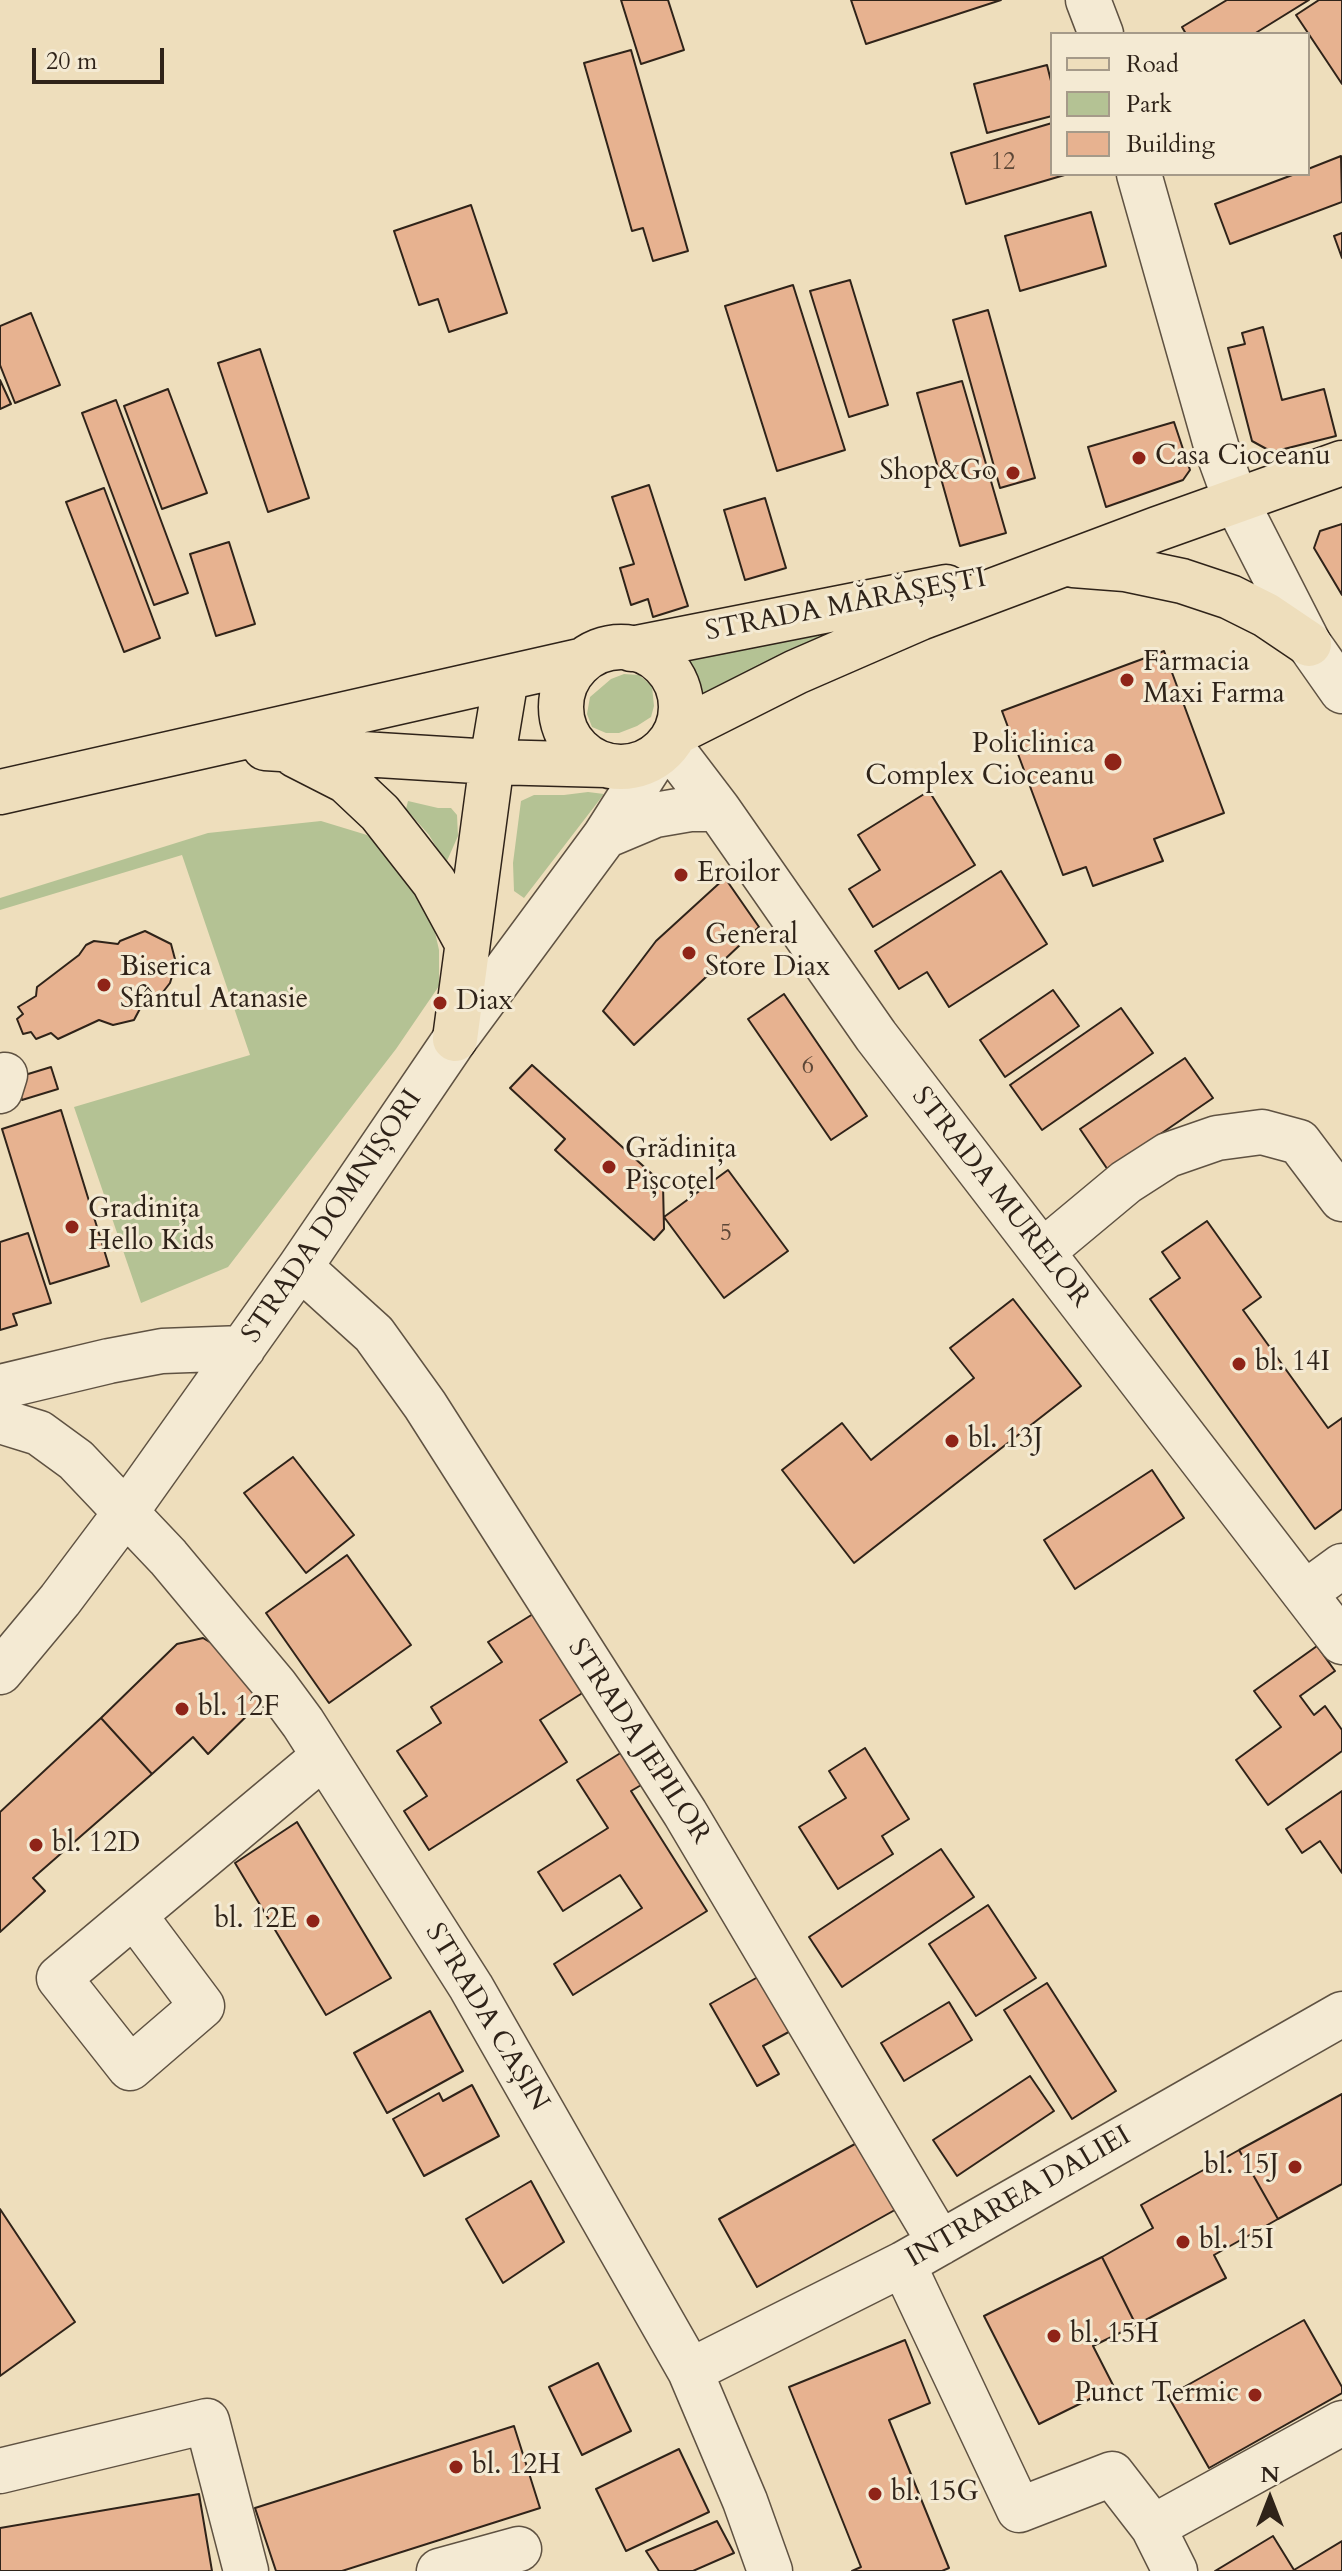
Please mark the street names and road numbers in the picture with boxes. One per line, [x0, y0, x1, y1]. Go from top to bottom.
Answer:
street label: STRADA MĂRĂȘEȘTI [703, 562, 989, 650]
street label: STRADA MURELOR [903, 1081, 1097, 1315]
street label: STRADA DOMNIȘORI [236, 1084, 430, 1350]
street label: STRADA JEPILOR [559, 1633, 717, 1851]
street label: STRADA CAȘIN [417, 1918, 555, 2118]
street label: INTRAREA DALIEI [901, 2120, 1137, 2276]

